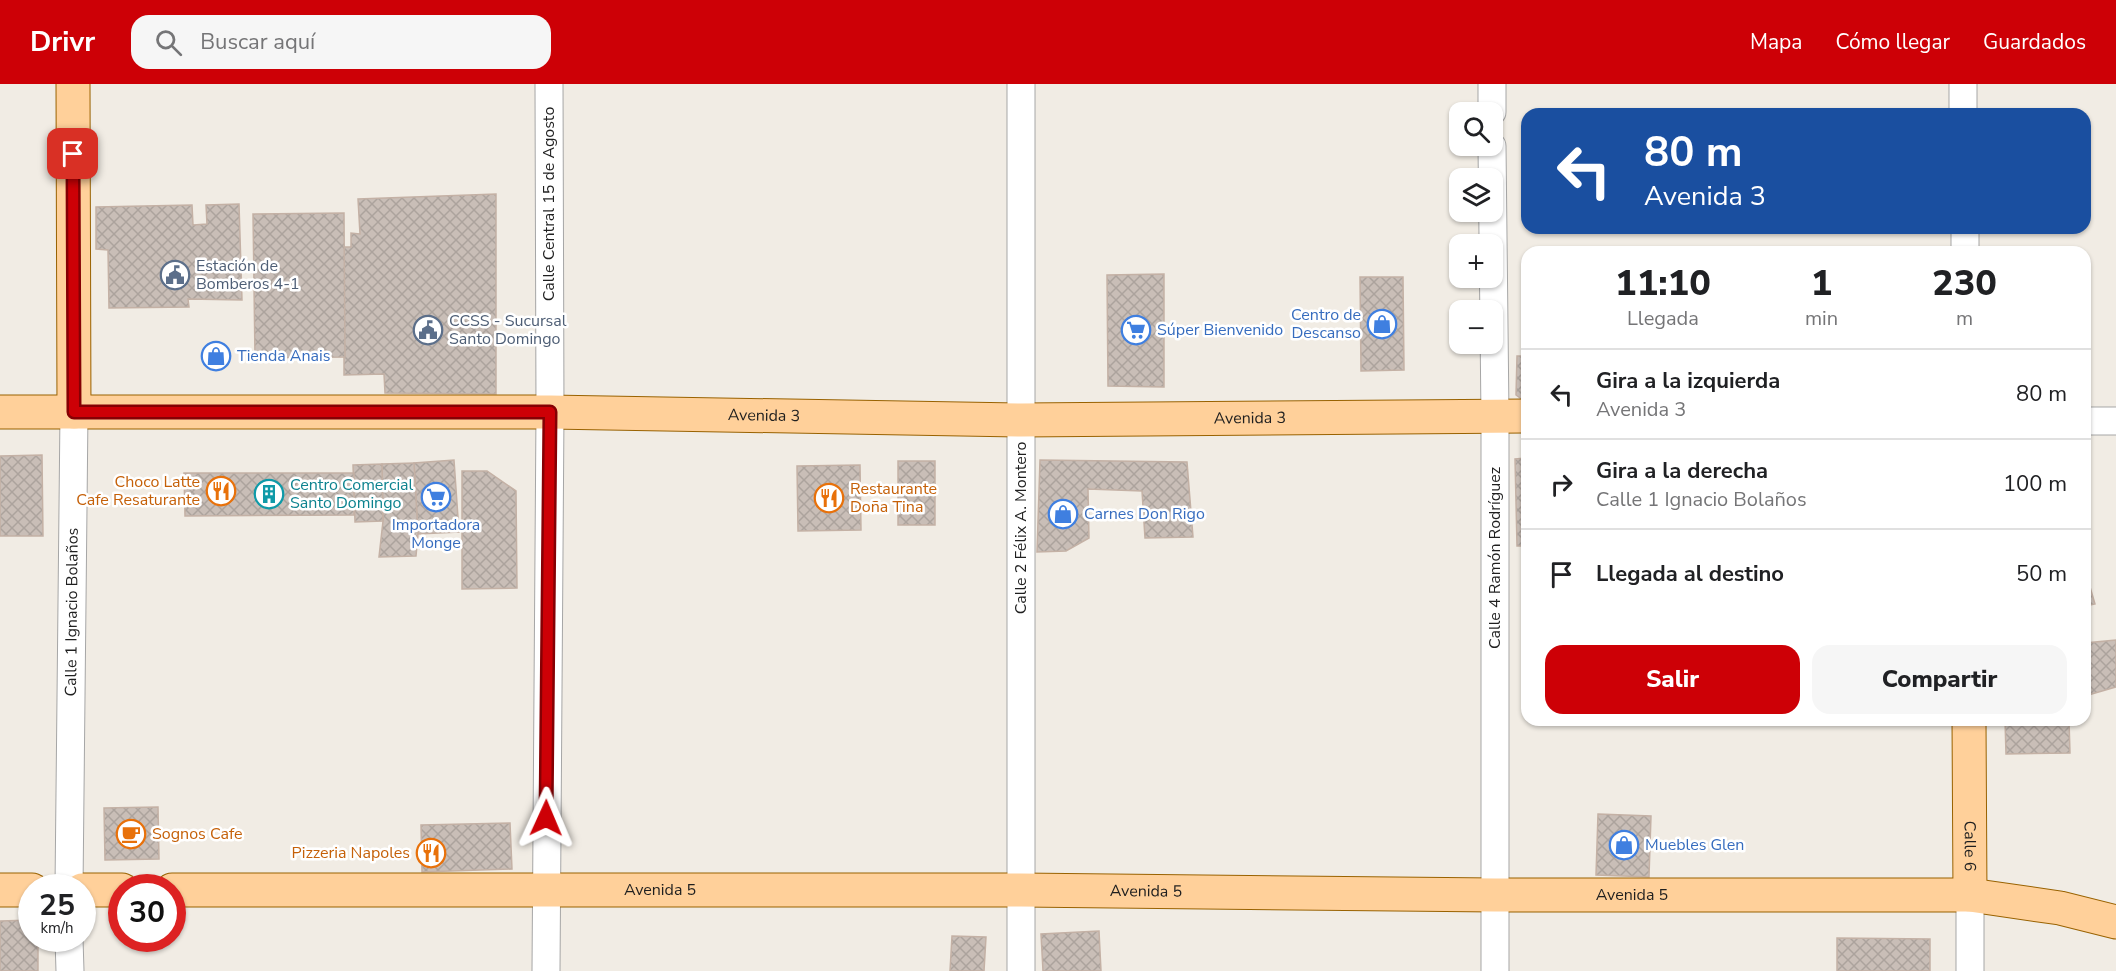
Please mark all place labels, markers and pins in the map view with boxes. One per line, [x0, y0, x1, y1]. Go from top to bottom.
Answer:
pin [47, 128, 98, 179]
place label: Estación de Bomberos 4-1 [196, 255, 300, 295]
public building icon: Estación de Bomberos 4-1 [159, 259, 191, 291]
place label: Centro de Descanso [1291, 304, 1361, 344]
shop icon: Centro de Descanso [1366, 308, 1398, 340]
place label: CCSS - Sucursal Santo Domingo [449, 310, 567, 350]
public building icon: CCSS - Sucursal Santo Domingo [412, 314, 444, 346]
supermarket icon: Súper Bienvenido [1120, 314, 1152, 346]
place label: Súper Bienvenido [1157, 319, 1283, 341]
shop icon: Tienda Anais [200, 340, 232, 372]
place label: Tienda Anais [237, 345, 331, 367]
place label: Choco Latte Cafe Resaturante [76, 471, 200, 511]
place label: Centro Comercial Santo Domingo [290, 474, 414, 514]
restaurant icon: Choco Latte Cafe Resaturante [205, 475, 237, 507]
building icon: Centro Comercial Santo Domingo [253, 478, 285, 510]
place label: Restaurante Doña Tina [850, 478, 937, 518]
supermarket icon: Importadora Monge [420, 481, 452, 513]
restaurant icon: Restaurante Doña Tina [813, 482, 845, 514]
shop icon: Carnes Don Rigo [1047, 498, 1079, 530]
place label: Carnes Don Rigo [1084, 503, 1205, 525]
place label: Importadora Monge [392, 514, 480, 554]
cafe icon: Sognos Cafe [115, 818, 147, 850]
place label: Sognos Cafe [152, 823, 243, 845]
shop icon: Muebles Glen [1608, 829, 1640, 861]
place label: Muebles Glen [1645, 834, 1744, 856]
restaurant icon: Pizzeria Napoles [415, 837, 447, 869]
place label: Pizzeria Napoles [292, 842, 410, 864]

